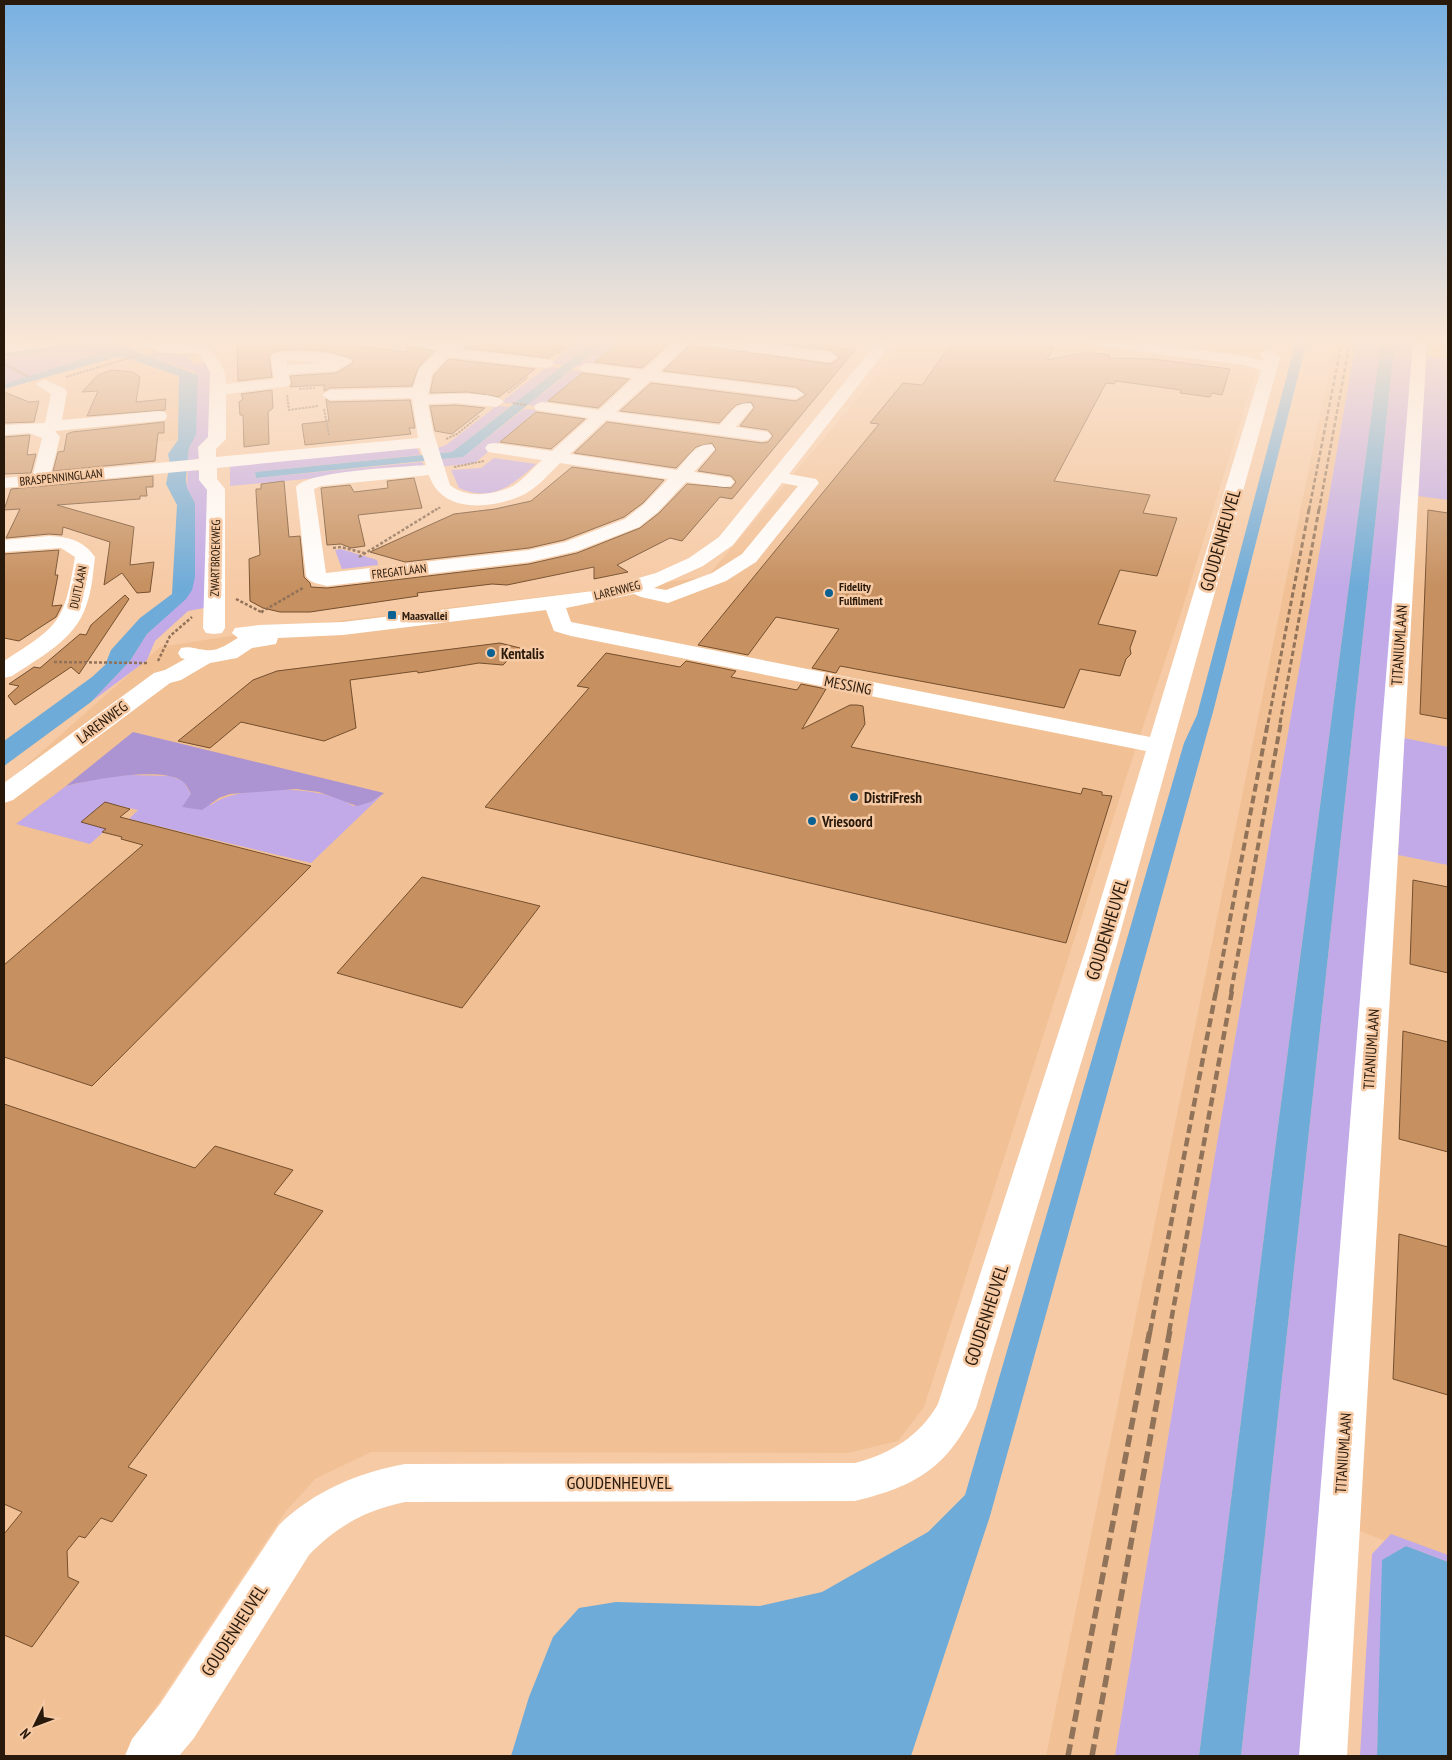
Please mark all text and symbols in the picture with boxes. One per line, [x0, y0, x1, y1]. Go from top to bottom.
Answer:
street label: BRASPENNINGLAAN [19, 465, 103, 489]
street label: GOUDENHEUVEL [1194, 486, 1246, 594]
street label: ZWARTBROEKWEG [207, 519, 223, 597]
street label: FREGATLAAN [371, 560, 427, 582]
street label: DUITLAAN [66, 564, 90, 610]
street label: LARENWEG [592, 577, 642, 603]
place label: Fidelity Fulfilment [839, 579, 883, 608]
marker: Fidelity Fulfilment [823, 587, 835, 599]
street label: TITANIUMLAAN [1387, 604, 1411, 686]
place label: Maasvallei [402, 608, 448, 623]
marker: Maasvallei [386, 609, 398, 621]
place label: Kentalis [501, 644, 544, 663]
marker: Kentalis [485, 647, 497, 659]
street label: MESSING [823, 671, 873, 699]
street label: LARENWEG [73, 697, 131, 747]
place label: DistriFresh [864, 788, 922, 807]
marker: DistriFresh [848, 791, 860, 803]
place label: Vriesoord [821, 812, 873, 831]
marker: Vriesoord [806, 815, 818, 827]
street label: GOUDENHEUVEL [1081, 875, 1134, 983]
street label: TITANIUMLAAN [1359, 1008, 1383, 1090]
street label: GOUDENHEUVEL [959, 1261, 1013, 1369]
street label: TITANIUMLAAN [1331, 1412, 1355, 1494]
street label: GOUDENHEUVEL [566, 1471, 672, 1494]
street label: GOUDENHEUVEL [196, 1579, 273, 1680]
north arrow [10, 1700, 60, 1750]
text: N [16, 1725, 35, 1743]

